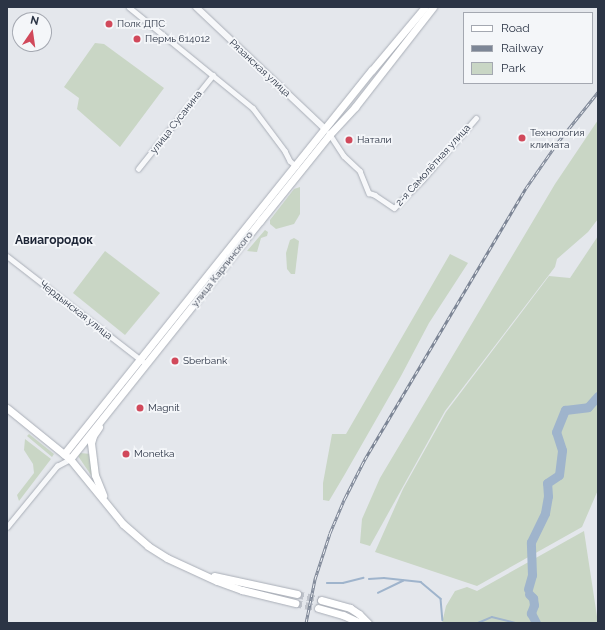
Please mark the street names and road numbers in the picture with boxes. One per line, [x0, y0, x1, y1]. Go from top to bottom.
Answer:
street label: Рязанская улица [227, 37, 293, 99]
street label: улица Сусанина [148, 88, 204, 156]
street label: 2-я Самолётная улица [393, 122, 473, 208]
street label: улица Карпинского [189, 229, 255, 309]
street label: Чердынская улица [37, 278, 115, 342]

